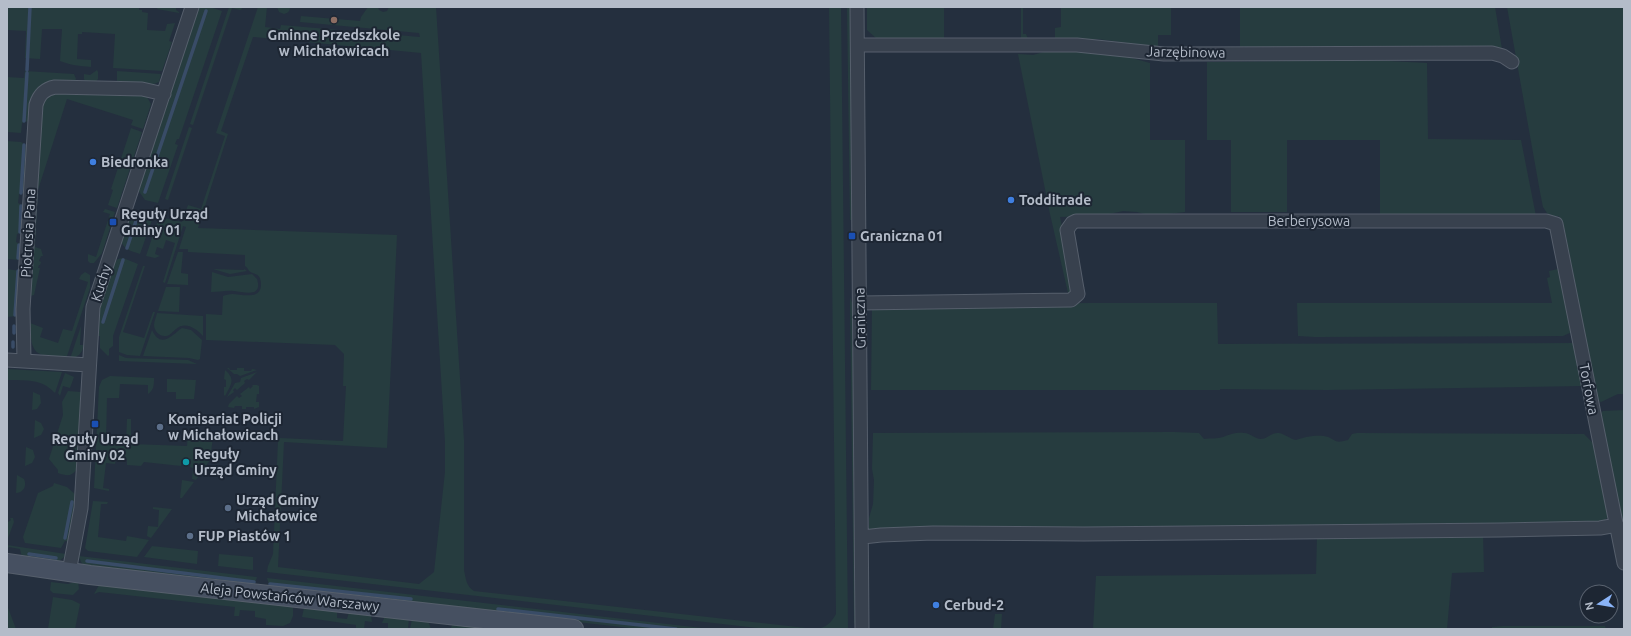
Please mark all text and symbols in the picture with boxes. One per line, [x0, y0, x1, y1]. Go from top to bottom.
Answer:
marker: Gminne Przedszkole w Michałowicach [329, 15, 339, 25]
place label: Gminne Przedszkole w Michałowicach [268, 27, 400, 59]
street label: Jarzębinowa [1146, 43, 1226, 61]
place label: Biedronka [101, 154, 168, 170]
marker: Biedronka [88, 157, 98, 167]
street label: Piotrusia Pana [18, 188, 38, 278]
place label: Todditrade [1019, 192, 1091, 208]
marker: Todditrade [1006, 195, 1016, 205]
place label: Reguły Urząd Gminy 01 [121, 206, 208, 238]
street label: Berberysowa [1268, 213, 1350, 229]
marker: Reguły Urząd Gminy 01 [108, 217, 118, 227]
place label: Graniczna 01 [860, 228, 944, 244]
marker: Graniczna 01 [847, 231, 857, 241]
street label: Kuchy [88, 262, 114, 303]
street label: Graniczna [851, 287, 869, 349]
street label: Torfowa [1576, 362, 1602, 416]
place label: Komisariat Policji w Michałowicach [168, 411, 282, 443]
marker: Reguły Urząd Gminy 02 [90, 419, 100, 429]
marker: Komisariat Policji w Michałowicach [155, 422, 165, 432]
place label: Reguły Urząd Gminy 02 [51, 431, 139, 463]
place label: Reguły Urząd Gminy [194, 446, 277, 479]
marker: Reguły Urząd Gminy [181, 457, 191, 467]
place label: Urząd Gminy Michałowice [236, 492, 319, 524]
marker: Urząd Gminy Michałowice [223, 503, 233, 513]
place label: FUP Piastów 1 [198, 528, 291, 544]
marker: FUP Piastów 1 [185, 531, 195, 541]
street label: Aleja Powstańców Warszawy [200, 580, 380, 614]
north arrow [1579, 584, 1619, 624]
place label: Cerbud-2 [944, 597, 1004, 613]
marker: Cerbud-2 [931, 600, 941, 610]
text: N [1582, 601, 1596, 611]

